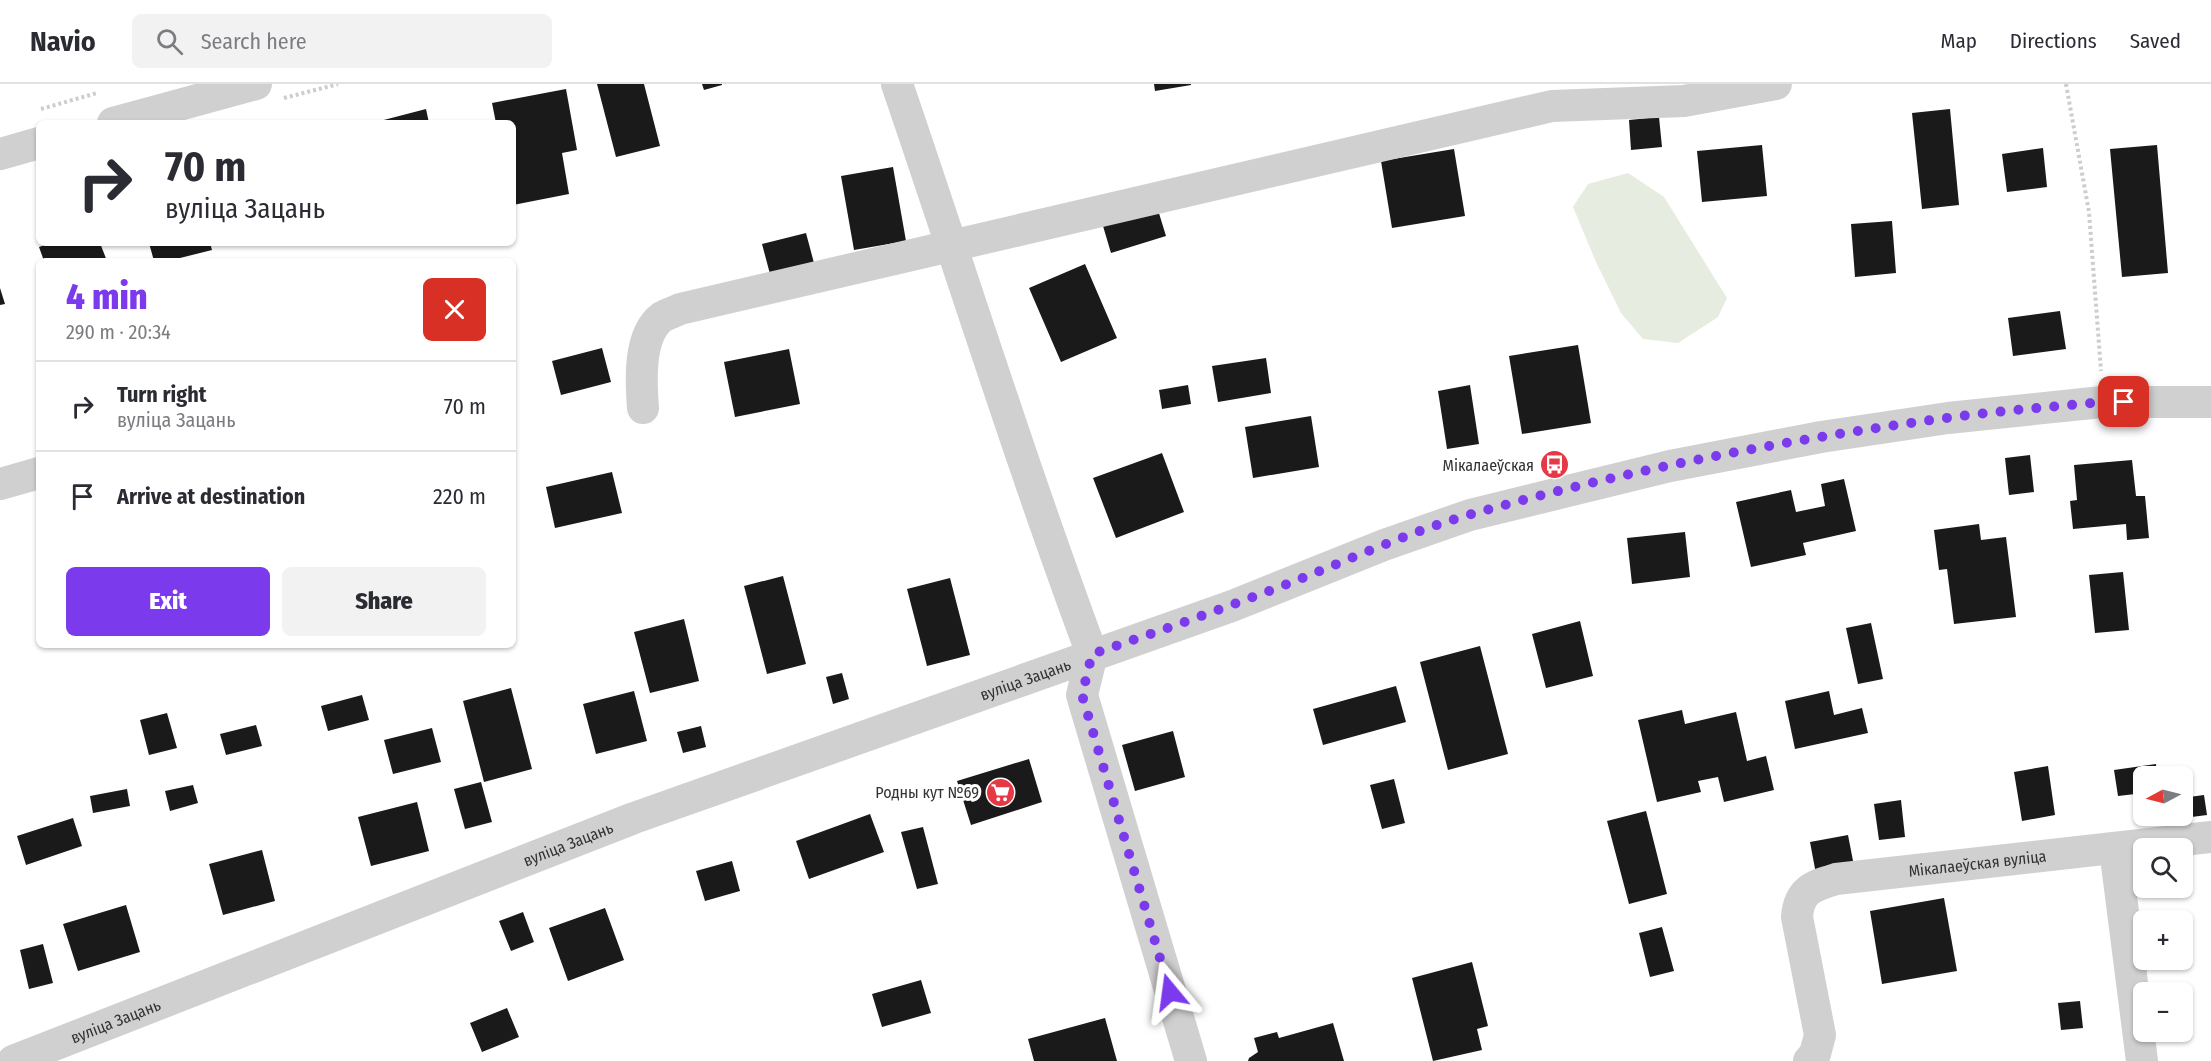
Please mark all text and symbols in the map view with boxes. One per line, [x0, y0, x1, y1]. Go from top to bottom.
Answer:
search box [132, 14, 552, 68]
text: Navio [30, 25, 96, 58]
icon: search [153, 25, 186, 58]
text: Search here [201, 28, 307, 55]
text: Map [1940, 28, 1977, 54]
text: Directions [2010, 28, 2097, 54]
text: Saved [2130, 28, 2181, 54]
text: 70 m [165, 142, 246, 192]
icon: right [66, 144, 144, 222]
text: вуліца Зацань [165, 193, 325, 225]
text: 4 min [66, 275, 148, 319]
button: close [423, 278, 486, 341]
text: 290 m · 20:34 [66, 320, 171, 344]
pin [2098, 376, 2149, 427]
text: Turn right [117, 381, 206, 408]
icon: arrive [2107, 385, 2140, 418]
icon: right [66, 390, 99, 423]
text: 70 m [444, 393, 486, 420]
text: вуліца Зацань [117, 408, 235, 432]
bus stop icon: Мікалаеўская [1539, 449, 1571, 481]
place label: Мікалаеўская [1443, 456, 1534, 475]
icon: arrive [66, 480, 99, 513]
text: Arrive at destination [117, 483, 305, 510]
text: 220 m [433, 483, 486, 510]
button: Exit [66, 567, 270, 636]
button: Share [282, 567, 486, 636]
street label: вуліца Зацань [977, 654, 1073, 704]
north arrow [2133, 766, 2193, 826]
map controls [2133, 766, 2193, 1042]
supermarket icon: Родны кут №69 [984, 776, 1016, 808]
place label: Родны кут №69 [875, 783, 979, 802]
street label: вуліца Зацань [520, 818, 616, 870]
button: search [2133, 838, 2193, 898]
street label: Мікалаеўская вуліца [1907, 846, 2047, 880]
button: + [2133, 910, 2193, 970]
position arrow [1138, 960, 1202, 1024]
button: − [2133, 982, 2193, 1042]
street label: вуліца Зацань [68, 995, 163, 1047]

